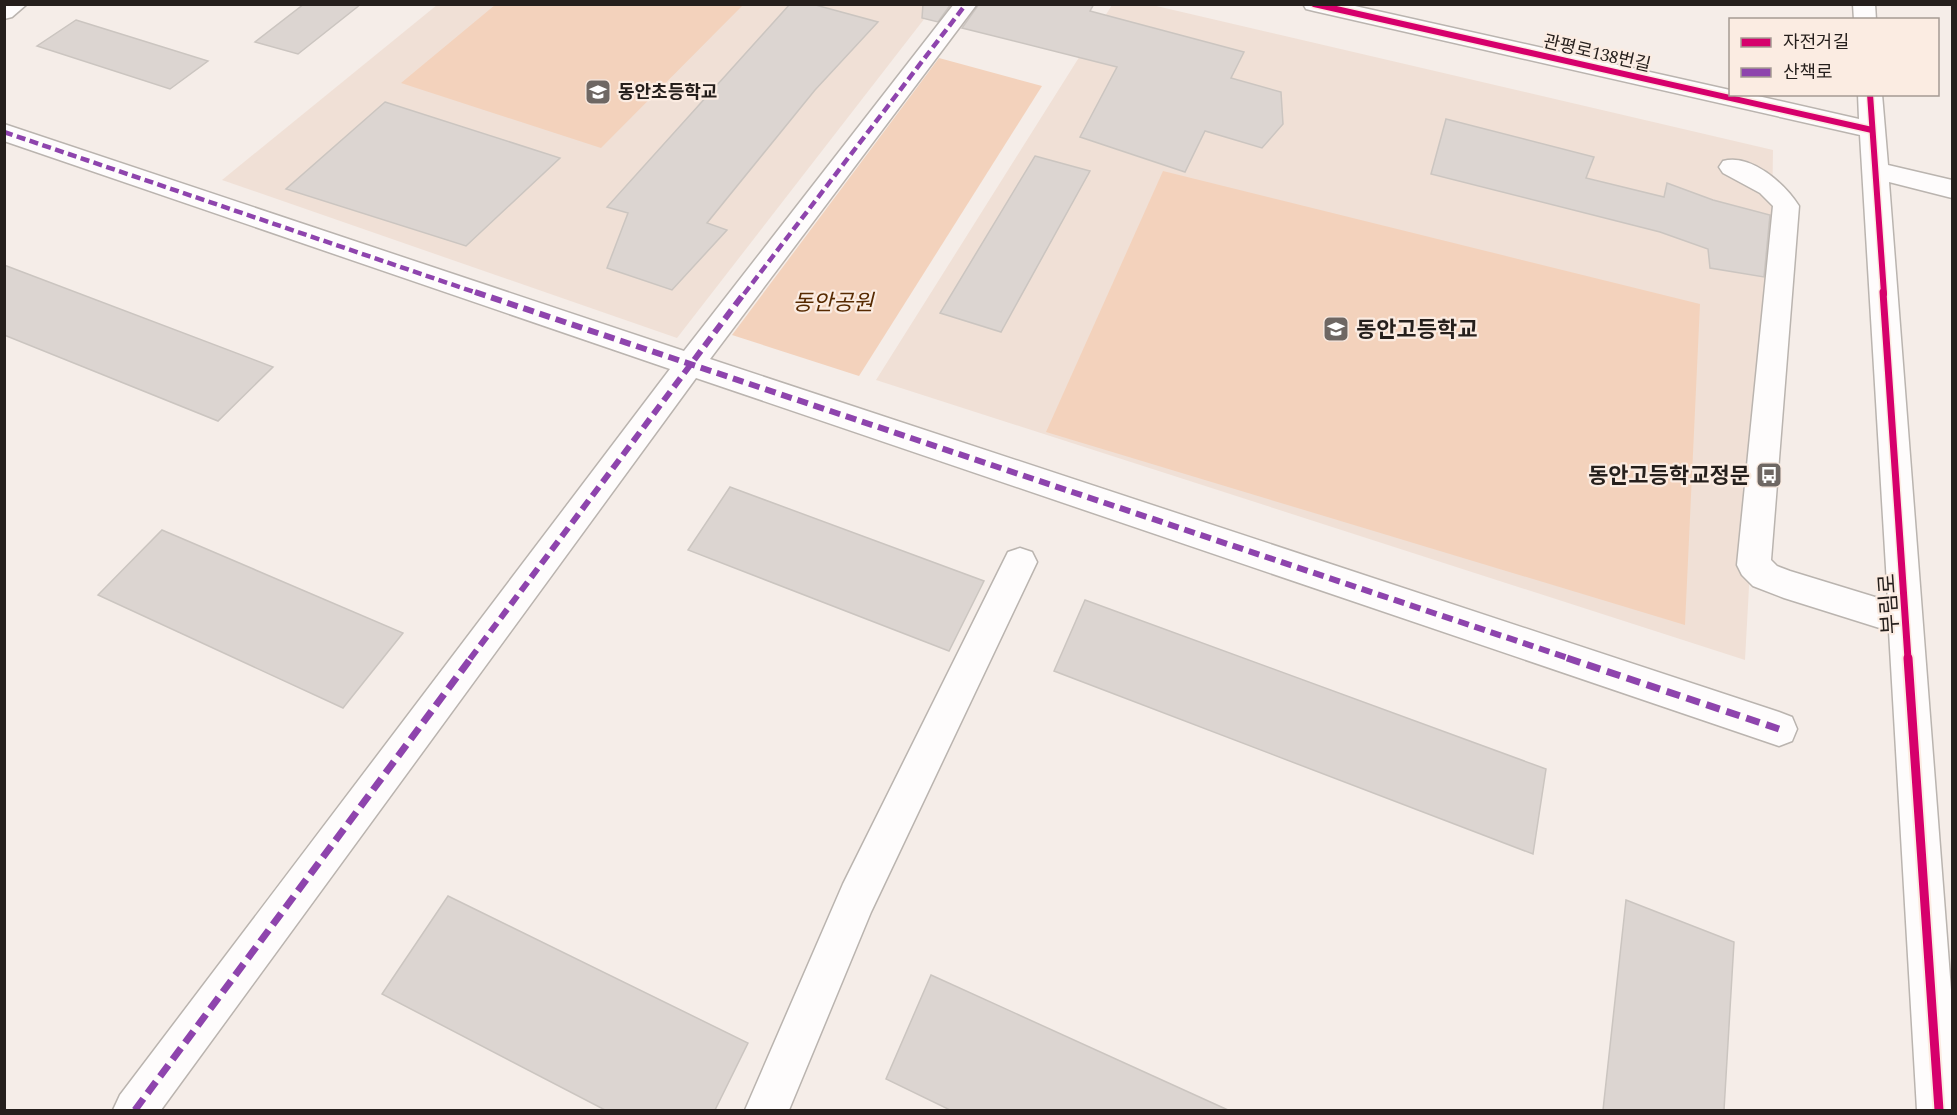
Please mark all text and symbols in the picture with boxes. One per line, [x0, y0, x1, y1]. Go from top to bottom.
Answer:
legend [1729, 18, 1939, 96]
street label: 관평로138번길 [1540, 28, 1653, 79]
text: 자전거길 [1783, 29, 1849, 56]
text: 산책로 [1783, 59, 1833, 86]
school or university icon: 동안초등학교 [583, 77, 613, 107]
place label: 동안초등학교 [618, 79, 717, 106]
park label: 동안공원 [793, 287, 875, 320]
school or university icon: 동안고등학교 [1321, 314, 1351, 344]
place label: 동안고등학교 [1356, 314, 1477, 347]
place label: 동안고등학교정문 [1588, 460, 1750, 493]
bus stop icon: 동안고등학교정문 [1754, 460, 1784, 490]
street label: 부림로 [1871, 572, 1908, 635]

